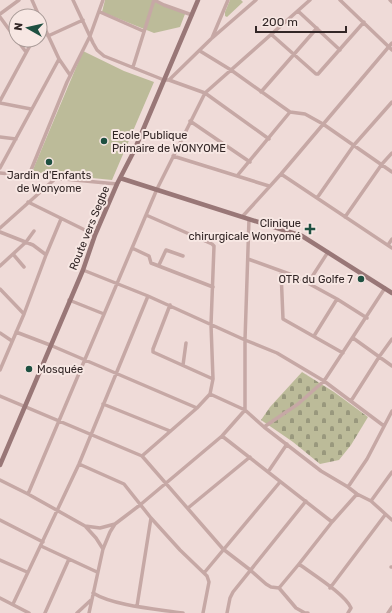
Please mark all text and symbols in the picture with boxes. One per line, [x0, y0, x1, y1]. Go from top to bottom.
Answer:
north arrow [8, 8, 48, 48]
scale bar [256, 8, 346, 34]
text: 200 m [262, 15, 298, 29]
text: N [12, 22, 26, 32]
place label: Ecole Publique Primaire de WONYOME [112, 129, 226, 155]
marker: Ecole Publique Primaire de WONYOME [99, 136, 109, 146]
marker: Jardin d'Enfants de Wonyome [44, 157, 54, 167]
place label: Jardin d'Enfants de Wonyome [7, 169, 92, 195]
street label: Route vers Segbe [67, 184, 112, 272]
place label: Clinique chirurgicale Wonyomé [188, 217, 301, 243]
marker: Clinique chirurgicale Wonyomé [304, 223, 316, 235]
place label: OTR du Golfe 7 [278, 273, 353, 286]
marker: OTR du Golfe 7 [356, 274, 366, 284]
place label: Mosquée [37, 363, 83, 376]
marker: Mosquée [24, 364, 34, 374]

